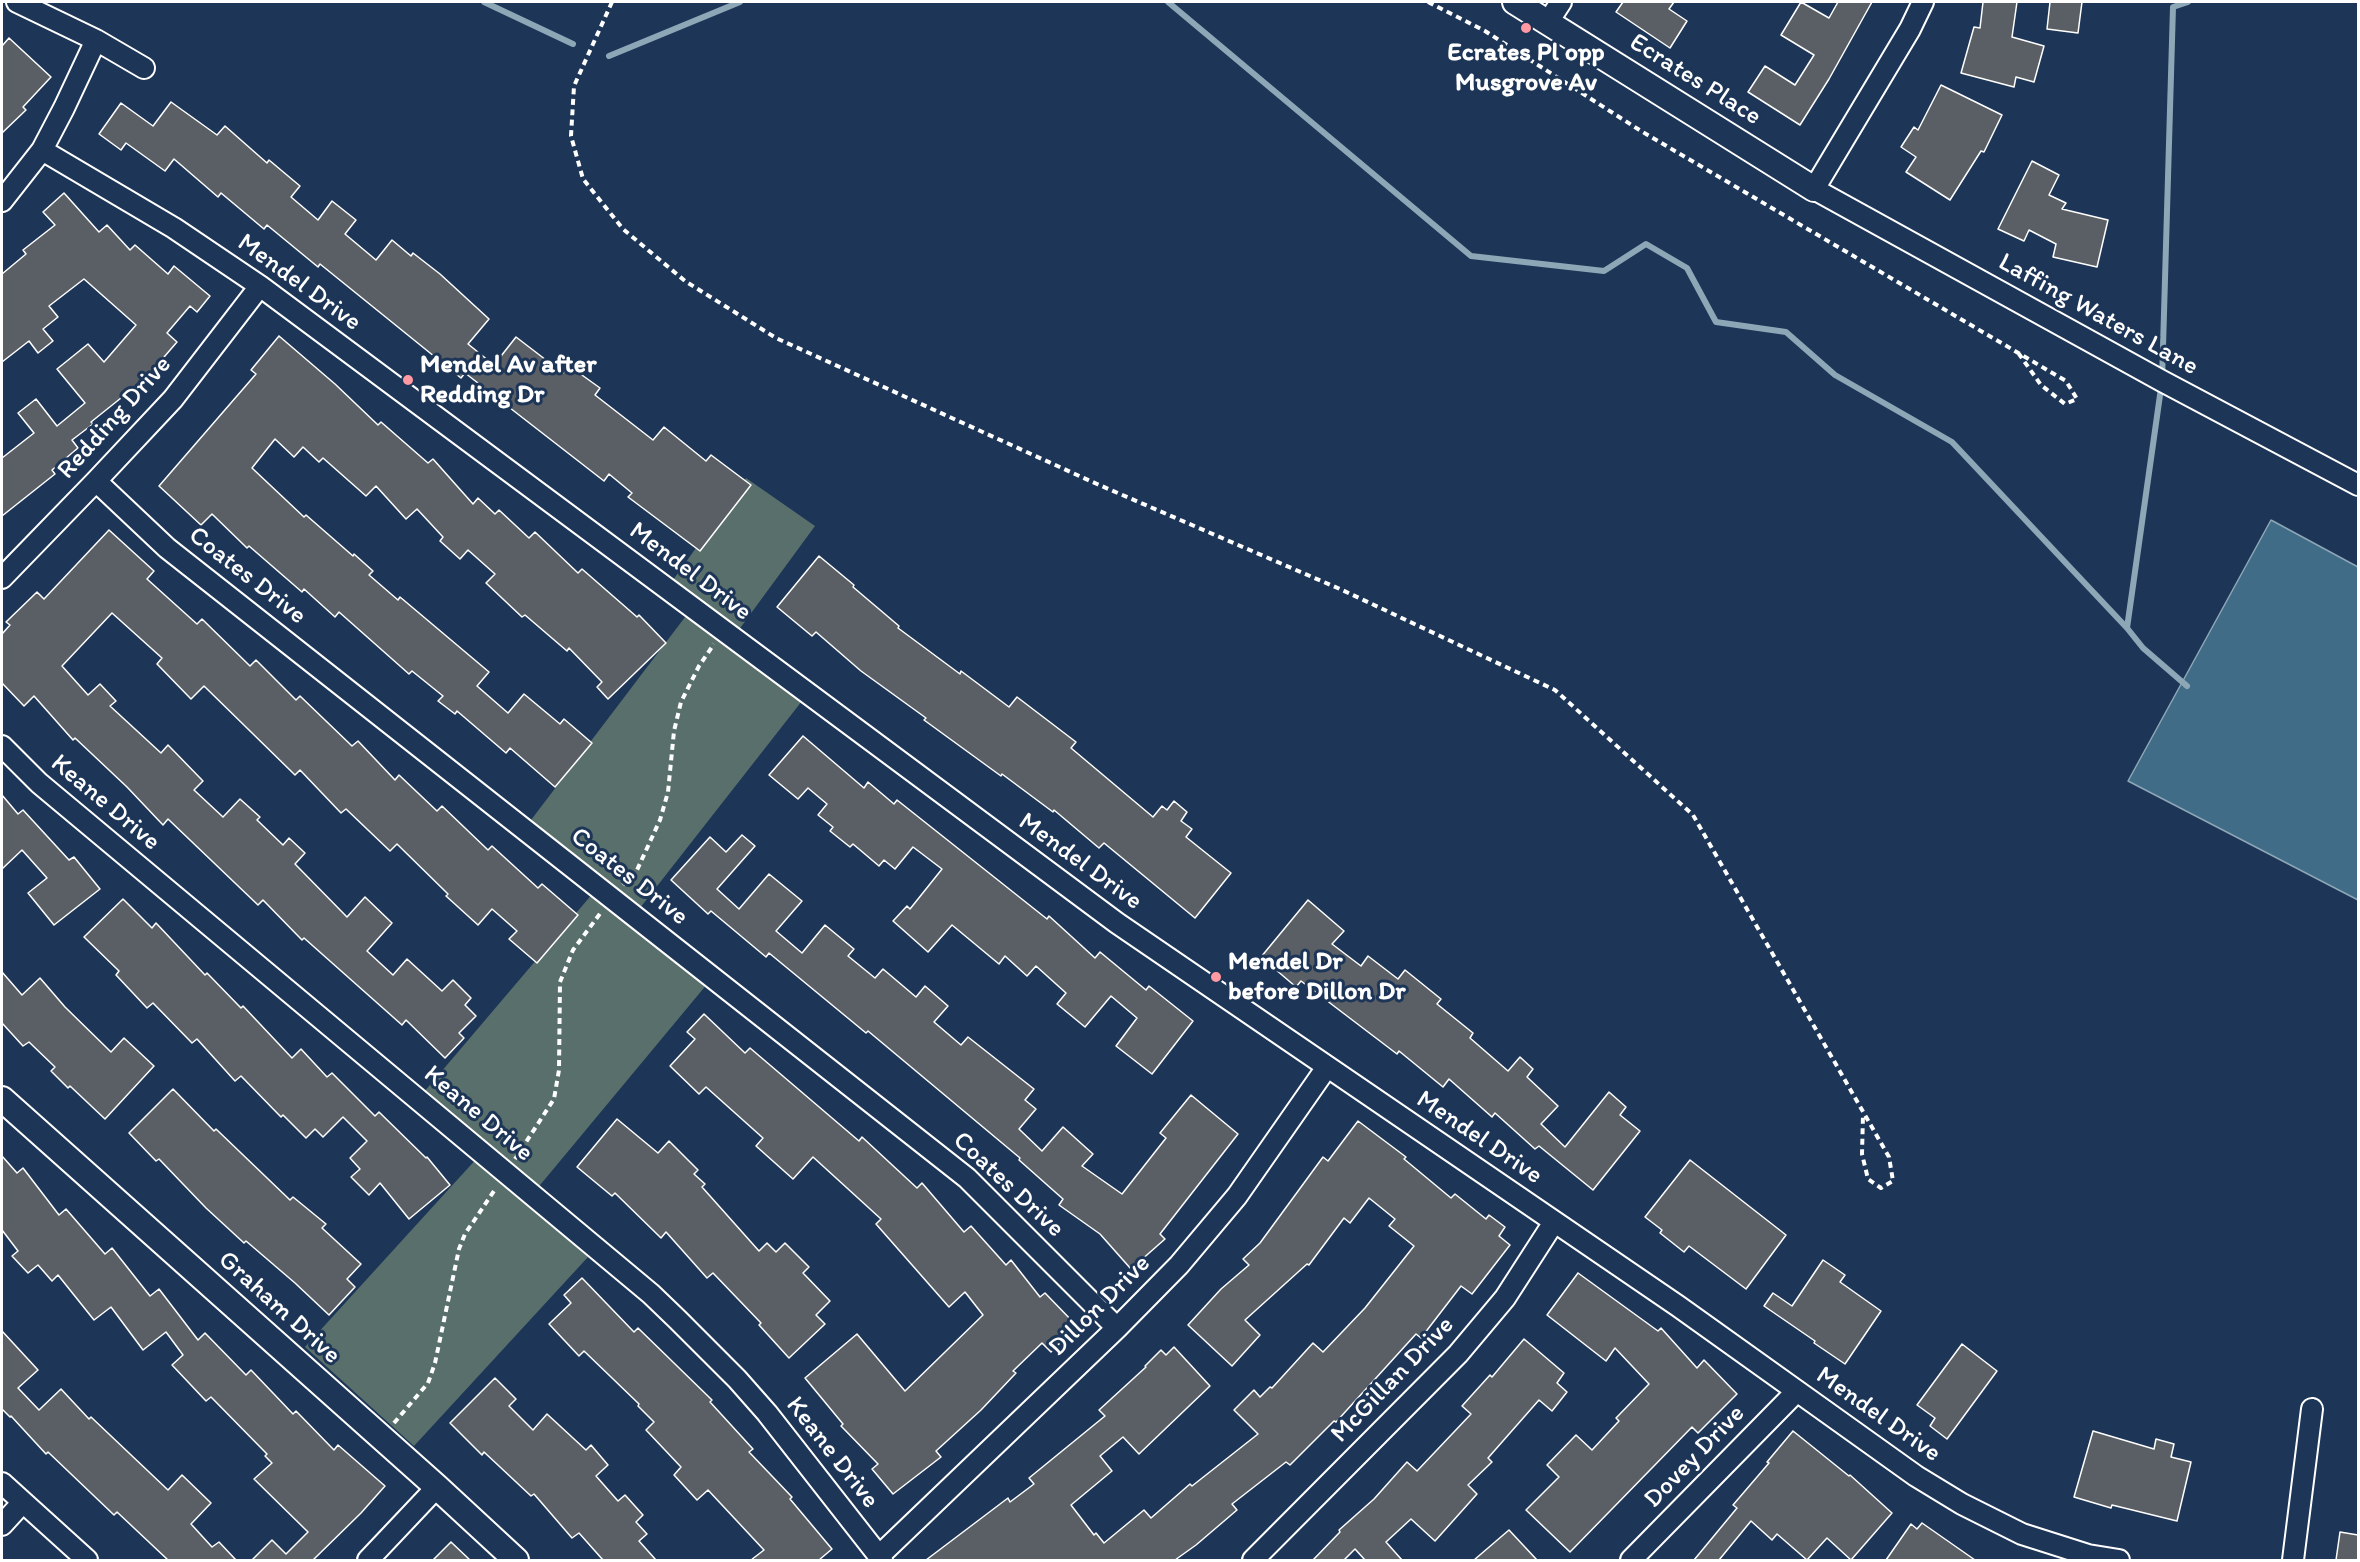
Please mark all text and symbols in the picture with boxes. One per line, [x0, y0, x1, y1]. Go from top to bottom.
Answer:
marker: Ecrates Pl opp Musgrove Av [1519, 21, 1533, 35]
street label: Ecrates Place [1623, 27, 1767, 133]
place label: Ecrates Pl opp Musgrove Av [1447, 37, 1605, 98]
street label: Mendel Drive [231, 228, 367, 338]
street label: Laffing Waters Lane [1993, 247, 2203, 383]
place label: Mendel Av after Redding Dr [420, 349, 596, 410]
street label: Redding Drive [51, 350, 179, 486]
marker: Mendel Av after Redding Dr [401, 373, 415, 387]
street label: Mendel Drive [622, 516, 758, 628]
street label: Coates Drive [182, 520, 312, 632]
street label: Keane Drive [44, 748, 166, 858]
street label: Mendel Drive [1012, 807, 1148, 917]
street label: Coates Drive [564, 821, 694, 933]
place label: Mendel Dr before Dillon Dr [1228, 946, 1406, 1008]
marker: Mendel Dr before Dillon Dr [1209, 970, 1223, 984]
street label: Keane Drive [417, 1059, 539, 1169]
street label: Mendel Drive [1410, 1084, 1548, 1192]
street label: Coates Drive [946, 1125, 1070, 1245]
street label: Graham Drive [211, 1245, 347, 1371]
street label: Dillon Drive [1043, 1249, 1157, 1363]
street label: McGillan Drive [1325, 1310, 1461, 1450]
street label: Mendel Drive [1809, 1360, 1947, 1470]
street label: Keane Drive [779, 1391, 885, 1515]
street label: Dovey Drive [1638, 1399, 1752, 1515]

